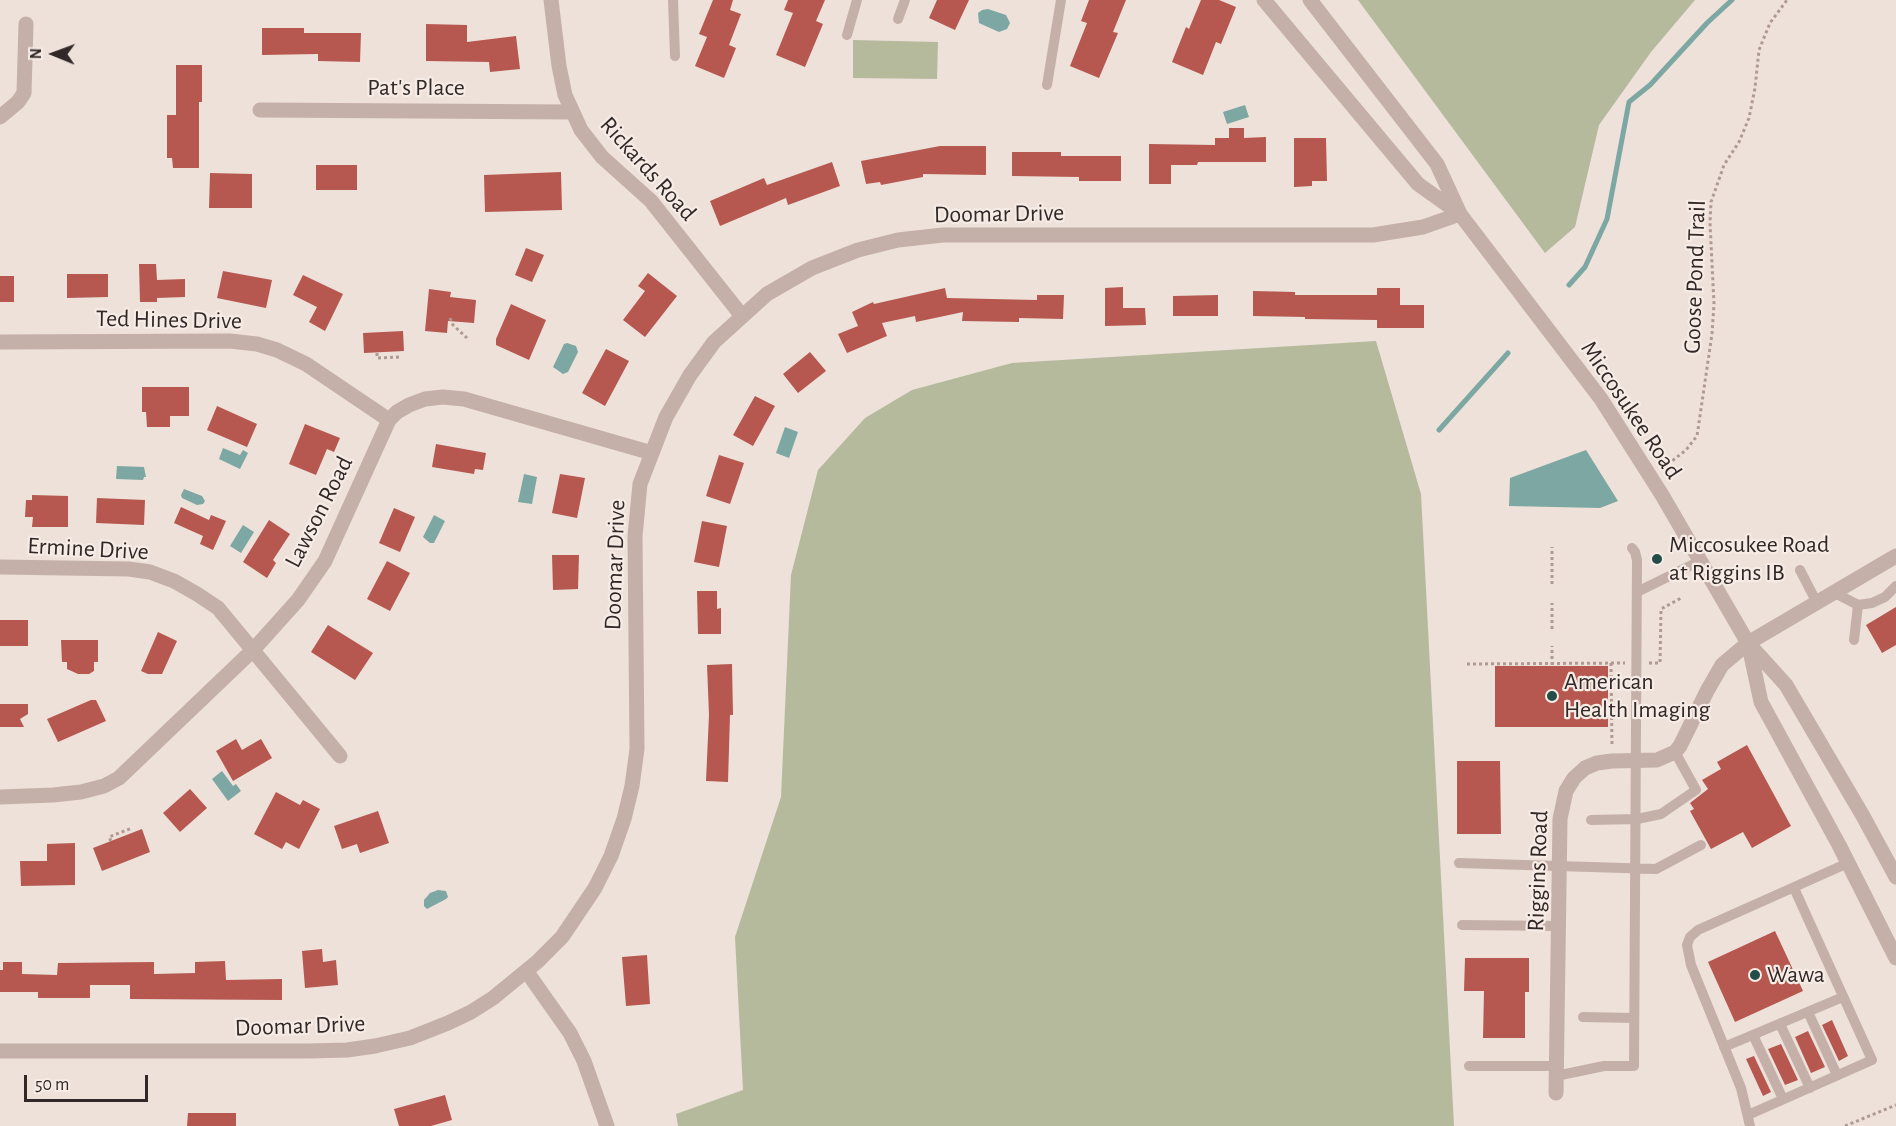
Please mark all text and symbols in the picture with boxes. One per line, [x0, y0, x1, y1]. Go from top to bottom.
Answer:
north arrow [24, 24, 84, 84]
text: N [28, 48, 44, 59]
street label: Pat's Place [367, 74, 465, 102]
street label: Rickards Road [594, 111, 702, 227]
street label: Doomar Drive [934, 198, 1064, 230]
street label: Goose Pond Trail [1678, 200, 1712, 354]
street label: Ted Hines Drive [96, 304, 242, 336]
street label: Miccosukee Road [1574, 335, 1688, 485]
street label: Lawson Road [279, 451, 359, 573]
street label: Doomar Drive [598, 499, 632, 631]
street label: Ermine Drive [27, 531, 149, 567]
place label: Miccosukee Road at Riggins IB [1669, 531, 1830, 587]
marker: Miccosukee Road at Riggins IB [1650, 552, 1664, 566]
place label: American Health Imaging [1564, 668, 1710, 724]
marker: American Health Imaging [1545, 689, 1559, 703]
street label: Riggins Road [1521, 810, 1555, 932]
place label: Wawa [1767, 961, 1825, 989]
marker: Wawa [1748, 968, 1762, 982]
street label: Doomar Drive [234, 1009, 366, 1043]
scale bar [27, 1063, 152, 1101]
text: 50 m [35, 1076, 69, 1094]

